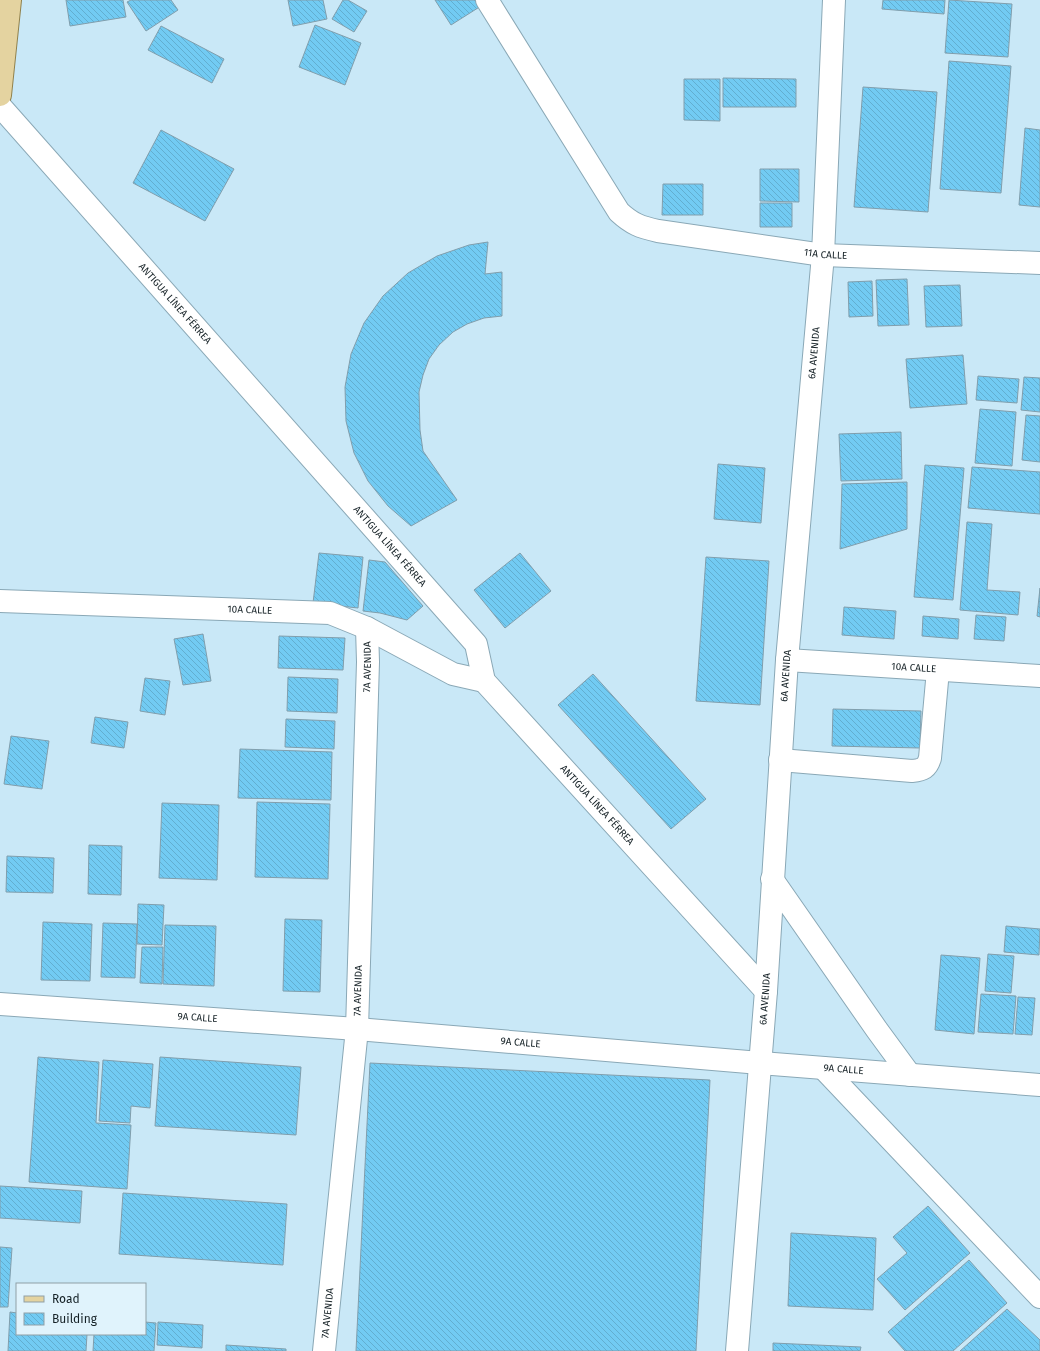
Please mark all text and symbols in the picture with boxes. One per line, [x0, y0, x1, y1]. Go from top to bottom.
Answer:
street label: 11A CALLE [803, 246, 847, 262]
street label: ANTIGUA LÍNEA FÉRREA [136, 261, 214, 347]
street label: 6A AVENIDA [806, 326, 823, 380]
street label: ANTIGUA LÍNEA FÉRREA [351, 503, 429, 589]
street label: 10A CALLE [227, 603, 273, 617]
street label: 7A AVENIDA [361, 641, 374, 692]
street label: 6A AVENIDA [778, 649, 794, 702]
street label: 10A CALLE [891, 661, 937, 675]
street label: ANTIGUA LÍNEA FÉRREA [557, 763, 637, 848]
street label: 7A AVENIDA [351, 965, 365, 1016]
street label: 6A AVENIDA [757, 972, 773, 1026]
street label: 9A CALLE [177, 1010, 218, 1025]
street label: 9A CALLE [500, 1035, 541, 1050]
street label: 9A CALLE [823, 1062, 864, 1077]
legend [16, 1283, 146, 1335]
street label: 7A AVENIDA [319, 1287, 336, 1339]
text: Road [52, 1292, 80, 1306]
text: Building [52, 1312, 98, 1326]

